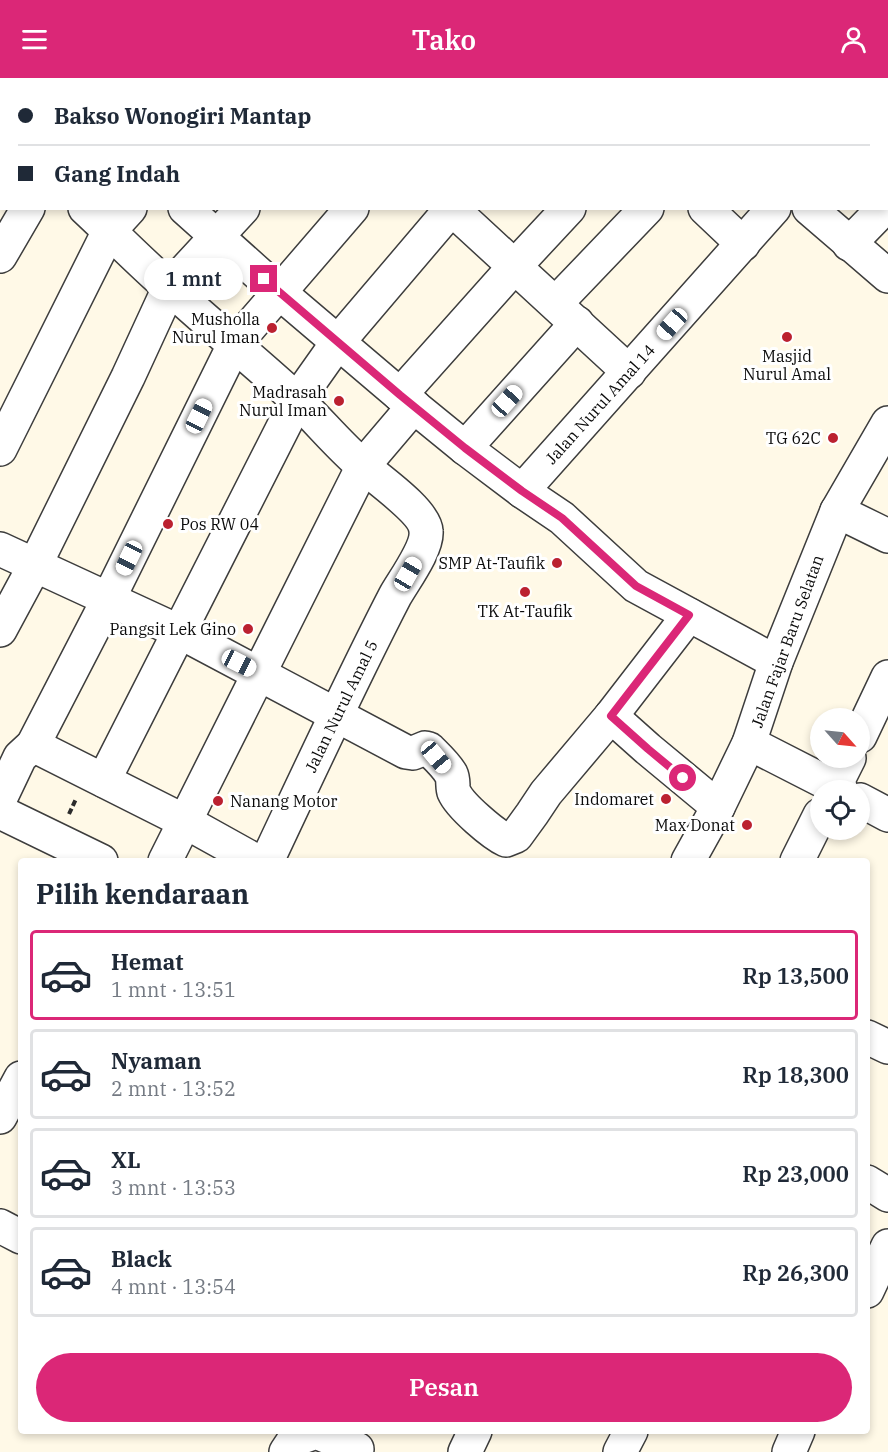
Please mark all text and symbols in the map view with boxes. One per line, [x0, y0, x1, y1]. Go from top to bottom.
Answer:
text: Tako [412, 22, 476, 57]
icon: menu [18, 23, 51, 56]
icon: person [837, 23, 870, 56]
text: Bakso Wonogiri Mantap [54, 101, 311, 130]
text: Gang Indah [54, 159, 180, 188]
callout: 1 mnt [144, 258, 243, 300]
text: 1 mnt [165, 265, 222, 292]
route end [250, 265, 277, 292]
car [653, 305, 691, 343]
place label: Musholla Nurul Iman [172, 309, 260, 347]
marker: Musholla Nurul Iman [265, 321, 279, 335]
marker: Masjid Nurul Amal [780, 330, 794, 344]
street label: Jalan Nurul Amal 14 [541, 340, 659, 468]
place label: Masjid Nurul Amal [743, 346, 831, 384]
place label: Madrasah Nurul Iman [239, 382, 327, 420]
car [488, 382, 526, 420]
marker: Madrasah Nurul Iman [332, 394, 346, 408]
car [183, 396, 215, 436]
place label: TG 62C [766, 428, 821, 448]
marker: TG 62C [826, 431, 840, 445]
place label: Pos RW 04 [180, 514, 259, 534]
marker: Pos RW 04 [161, 517, 175, 531]
car [113, 538, 145, 578]
street label: Jalan Fajar Baru Selatan [746, 552, 828, 730]
place label: SMP At-Taufik [439, 553, 546, 573]
car [391, 554, 425, 594]
marker: SMP At-Taufik [550, 556, 564, 570]
marker: TK At-Taufik [518, 585, 532, 599]
place label: TK At-Taufik [478, 601, 573, 621]
place label: Pangsit Lek Gino [109, 619, 236, 639]
marker: Pangsit Lek Gino [241, 622, 255, 636]
street label: Jalan Nurul Amal 5 [300, 637, 382, 775]
car [219, 647, 259, 679]
north arrow [810, 708, 870, 768]
map controls [810, 708, 870, 840]
car [418, 737, 454, 777]
route start [669, 764, 696, 791]
button: locate [810, 780, 870, 840]
place label: Indomaret [574, 789, 654, 809]
place label: Nanang Motor [230, 791, 337, 811]
marker: Indomaret [659, 792, 673, 806]
marker: Nanang Motor [211, 794, 225, 808]
place label: Max Donat [655, 815, 735, 835]
marker: Max Donat [740, 818, 754, 832]
text: Pilih kendaraan [36, 876, 249, 911]
text: Hemat [111, 947, 183, 976]
icon: car [39, 948, 93, 1002]
text: Rp 13,500 [742, 961, 849, 990]
text: 1 mnt · 13:51 [111, 976, 236, 1003]
text: Nyaman [111, 1046, 202, 1075]
icon: car [39, 1047, 93, 1101]
text: Rp 18,300 [742, 1060, 849, 1089]
text: 2 mnt · 13:52 [111, 1075, 236, 1102]
text: XL [111, 1145, 141, 1174]
icon: car [39, 1146, 93, 1200]
text: Rp 23,000 [742, 1159, 849, 1188]
text: 3 mnt · 13:53 [111, 1174, 236, 1201]
text: Black [111, 1244, 172, 1273]
icon: car [39, 1245, 93, 1299]
text: Rp 26,300 [742, 1258, 849, 1287]
text: 4 mnt · 13:54 [111, 1273, 236, 1300]
button: Pesan [36, 1353, 852, 1422]

